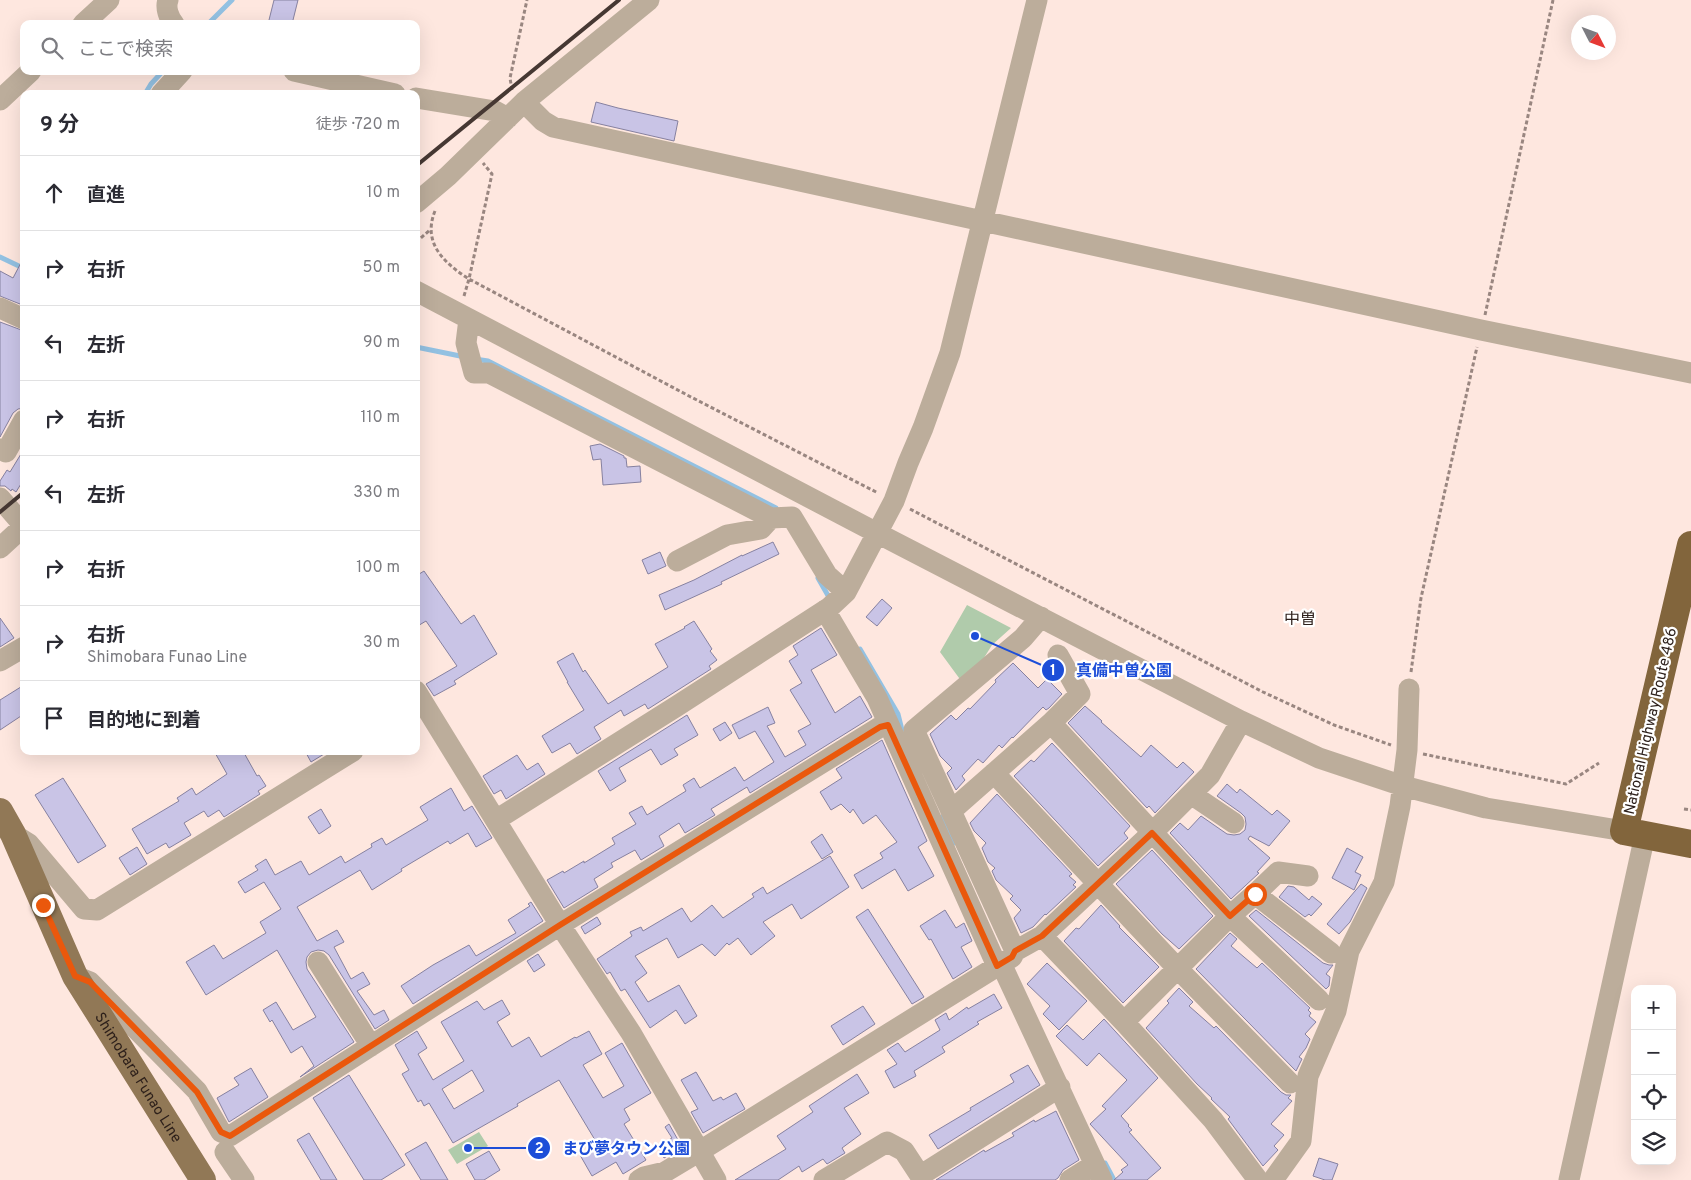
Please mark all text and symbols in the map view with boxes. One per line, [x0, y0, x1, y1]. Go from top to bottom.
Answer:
north arrow [1571, 15, 1616, 60]
search box [20, 20, 420, 75]
icon: search [38, 34, 66, 62]
text: ここで検索 [78, 38, 173, 62]
text: 9 分 [40, 112, 79, 139]
text: 徒歩 · 720 m [316, 115, 400, 135]
icon: ahead [40, 179, 68, 207]
text: 10 m [366, 183, 400, 203]
text: 直進 [87, 184, 125, 208]
icon: right [40, 254, 68, 282]
text: 50 m [363, 258, 400, 278]
text: 右折 [87, 259, 125, 283]
icon: left [40, 329, 68, 357]
text: 90 m [363, 333, 400, 353]
text: 左折 [87, 334, 125, 358]
icon: right [40, 404, 68, 432]
text: 110 m [360, 408, 400, 428]
text: 右折 [87, 409, 125, 433]
icon: left [40, 479, 68, 507]
text: 330 m [353, 483, 400, 503]
text: 左折 [87, 484, 125, 508]
icon: right [40, 554, 68, 582]
text: 100 m [356, 558, 400, 578]
text: 右折 [87, 559, 125, 583]
district label: 中曽 [1284, 610, 1316, 630]
text: 右折 [87, 624, 125, 648]
street label: National Highway Route 486 [1621, 626, 1682, 817]
icon: right [40, 629, 68, 657]
text: 30 m [363, 633, 400, 653]
text: Shimobara Funao Line [87, 648, 247, 668]
callout: 真備中曽公園 [1041, 654, 1182, 685]
text: 1 [1050, 662, 1056, 681]
text: 真備中曽公園 [1076, 662, 1172, 682]
icon: arrive [40, 704, 68, 732]
text: 目的地に到着 [87, 709, 201, 733]
route start [1244, 883, 1267, 906]
route end [32, 894, 55, 917]
map controls [1631, 985, 1676, 1165]
button: + [1631, 985, 1676, 1030]
street label: Shimobara Funao Line [89, 1009, 185, 1147]
button: − [1631, 1030, 1676, 1075]
button: locate [1631, 1075, 1676, 1120]
button: layers [1631, 1120, 1676, 1165]
callout: まび夢タウン公園 [527, 1133, 700, 1164]
text: 2 [534, 1140, 544, 1159]
text: まび夢タウン公園 [562, 1140, 690, 1160]

